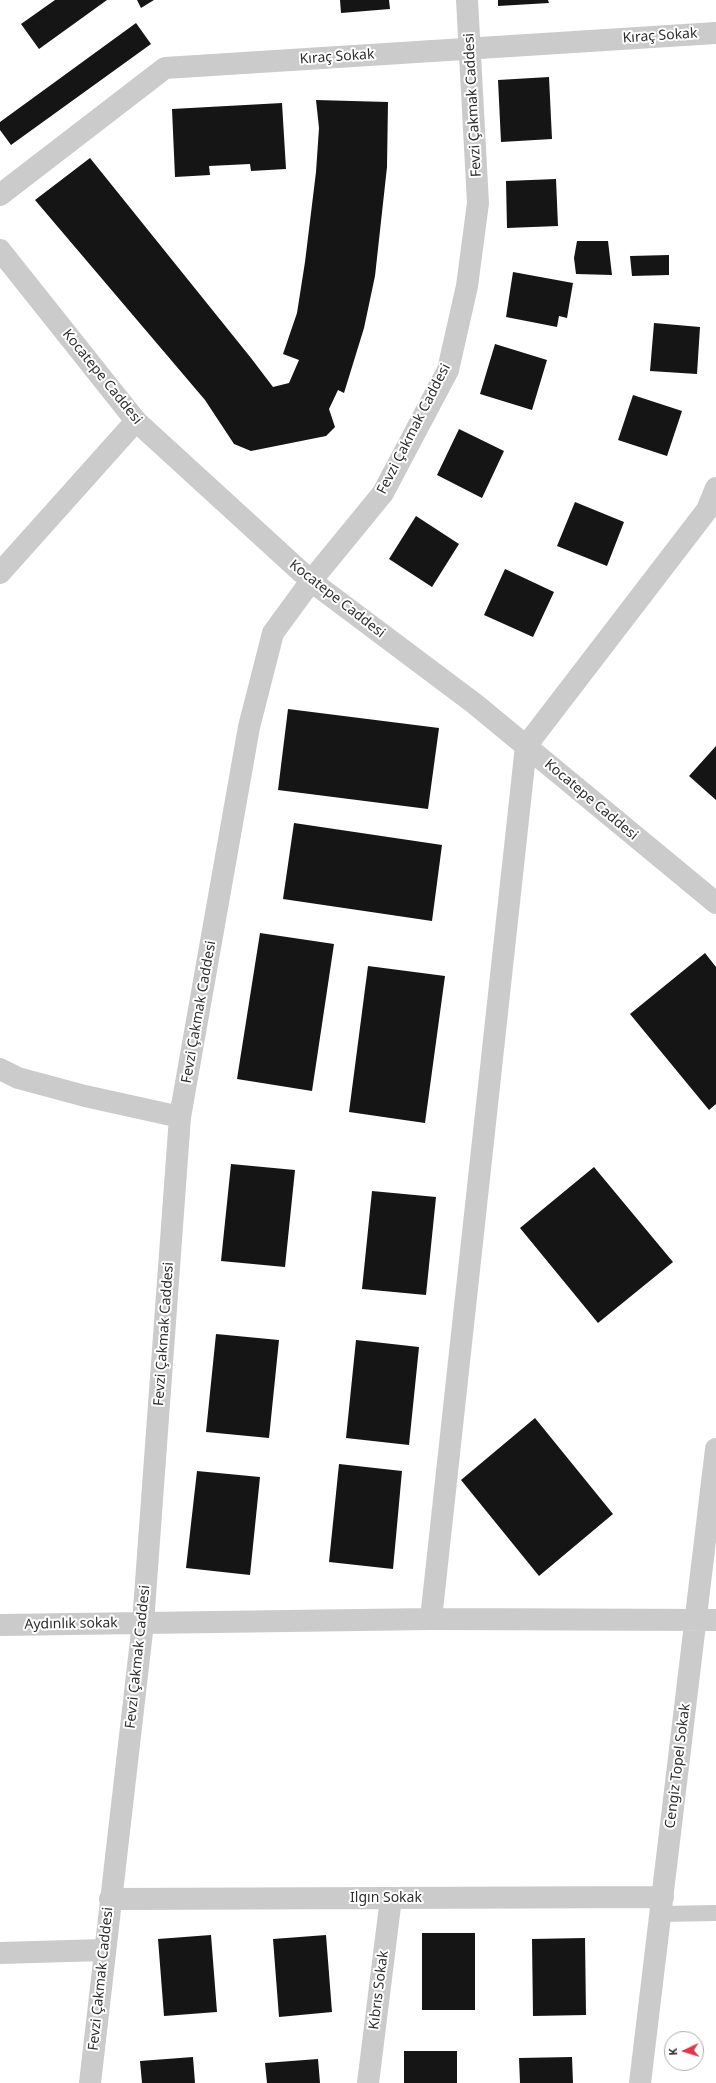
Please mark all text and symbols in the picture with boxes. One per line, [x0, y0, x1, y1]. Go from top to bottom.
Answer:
street label: Kıraç Sokak [622, 25, 698, 47]
street label: Fevzi Çakmak Caddesi [461, 33, 485, 177]
street label: Kıraç Sokak [299, 46, 375, 68]
street label: Kocatepe Caddesi [59, 326, 145, 428]
street label: Fevzi Çakmak Caddesi [374, 361, 454, 497]
street label: Kocatepe Caddesi [286, 556, 388, 642]
street label: Kocatepe Caddesi [541, 756, 641, 844]
street label: Fevzi Çakmak Caddesi [178, 940, 220, 1084]
street label: Fevzi Çakmak Caddesi [151, 1261, 177, 1407]
street label: Fevzi Çakmak Caddesi [122, 1584, 154, 1730]
street label: Aydınlık sokak [24, 1615, 118, 1633]
street label: Cengiz Topel Sokak [662, 1703, 694, 1829]
street label: Ilgın Sokak [350, 1890, 422, 1906]
street label: Fevzi Çakmak Caddesi [85, 1906, 117, 2052]
street label: Kıbrıs Sokak [366, 1949, 392, 2031]
north arrow [664, 2031, 704, 2071]
text: K [665, 2048, 680, 2056]

